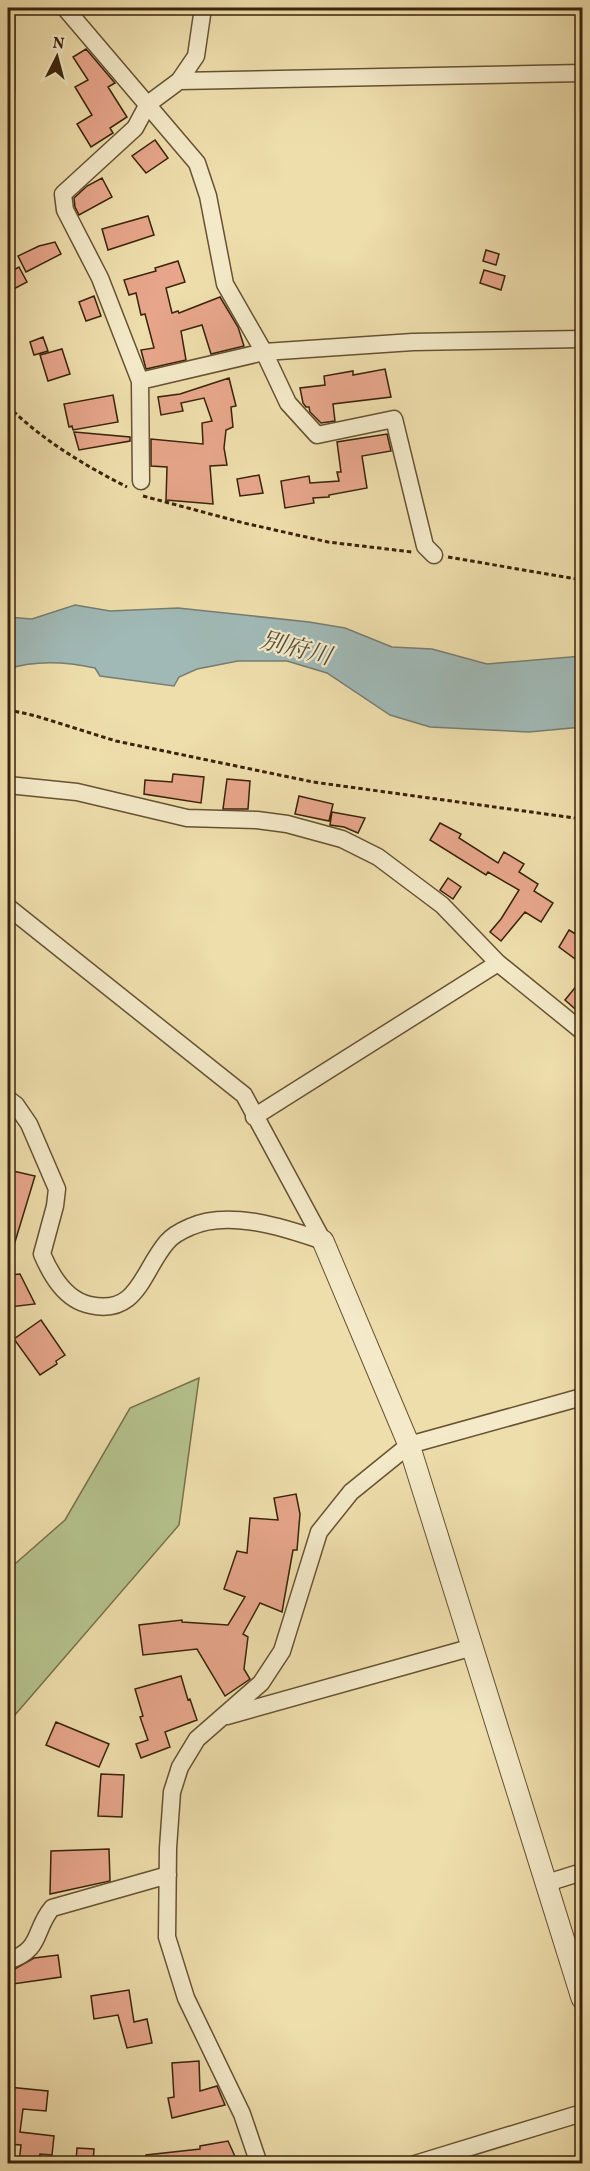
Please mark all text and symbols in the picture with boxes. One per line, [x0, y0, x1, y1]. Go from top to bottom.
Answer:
north arrow [27, 27, 87, 87]
text: N [51, 33, 66, 56]
water label: 別府川 [256, 625, 337, 676]

